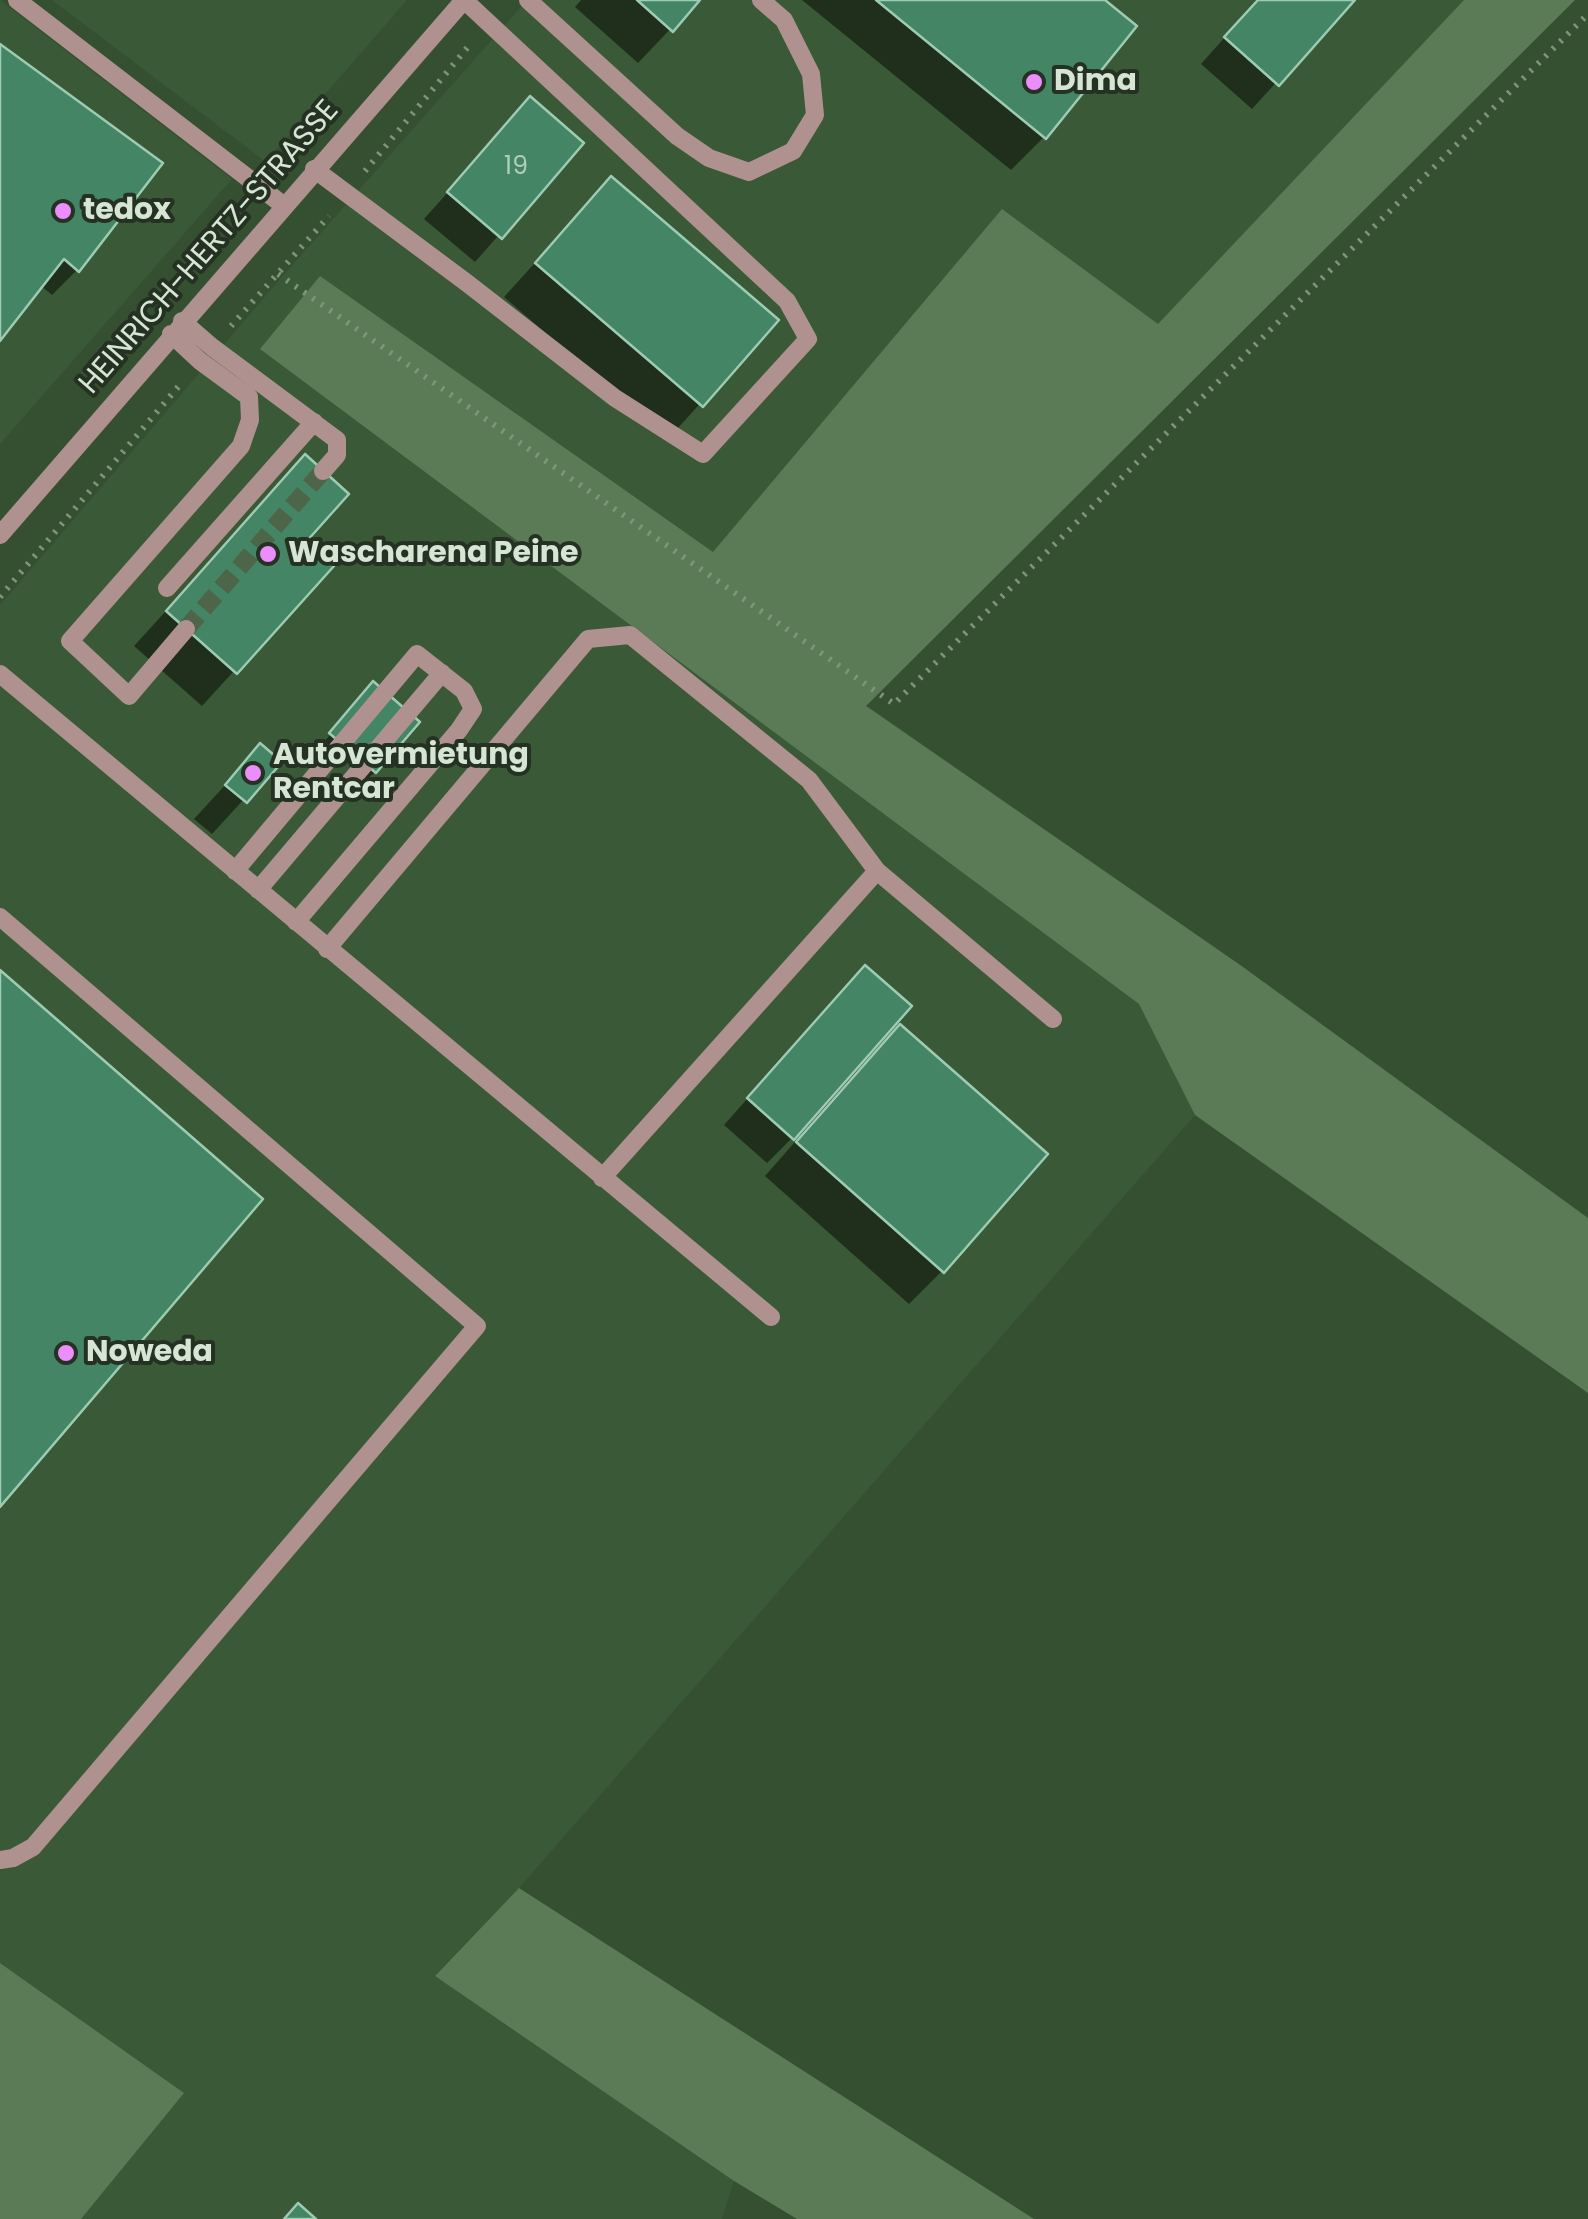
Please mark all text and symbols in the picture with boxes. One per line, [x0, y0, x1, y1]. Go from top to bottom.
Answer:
place label: Dima [1054, 64, 1137, 100]
marker: Dima [1023, 71, 1045, 93]
street label: HEINRICH-HERTZ-STRASSE [73, 94, 347, 402]
house number: 19 [504, 153, 528, 183]
place label: tedox [83, 193, 171, 229]
marker: tedox [52, 200, 74, 222]
place label: Wascharena Peine [288, 536, 578, 572]
marker: Wascharena Peine [257, 543, 279, 565]
place label: Autovermietung Rentcar [273, 738, 529, 808]
marker: Autovermietung Rentcar [242, 762, 264, 784]
place label: Noweda [86, 1335, 213, 1371]
marker: Noweda [55, 1342, 77, 1364]

